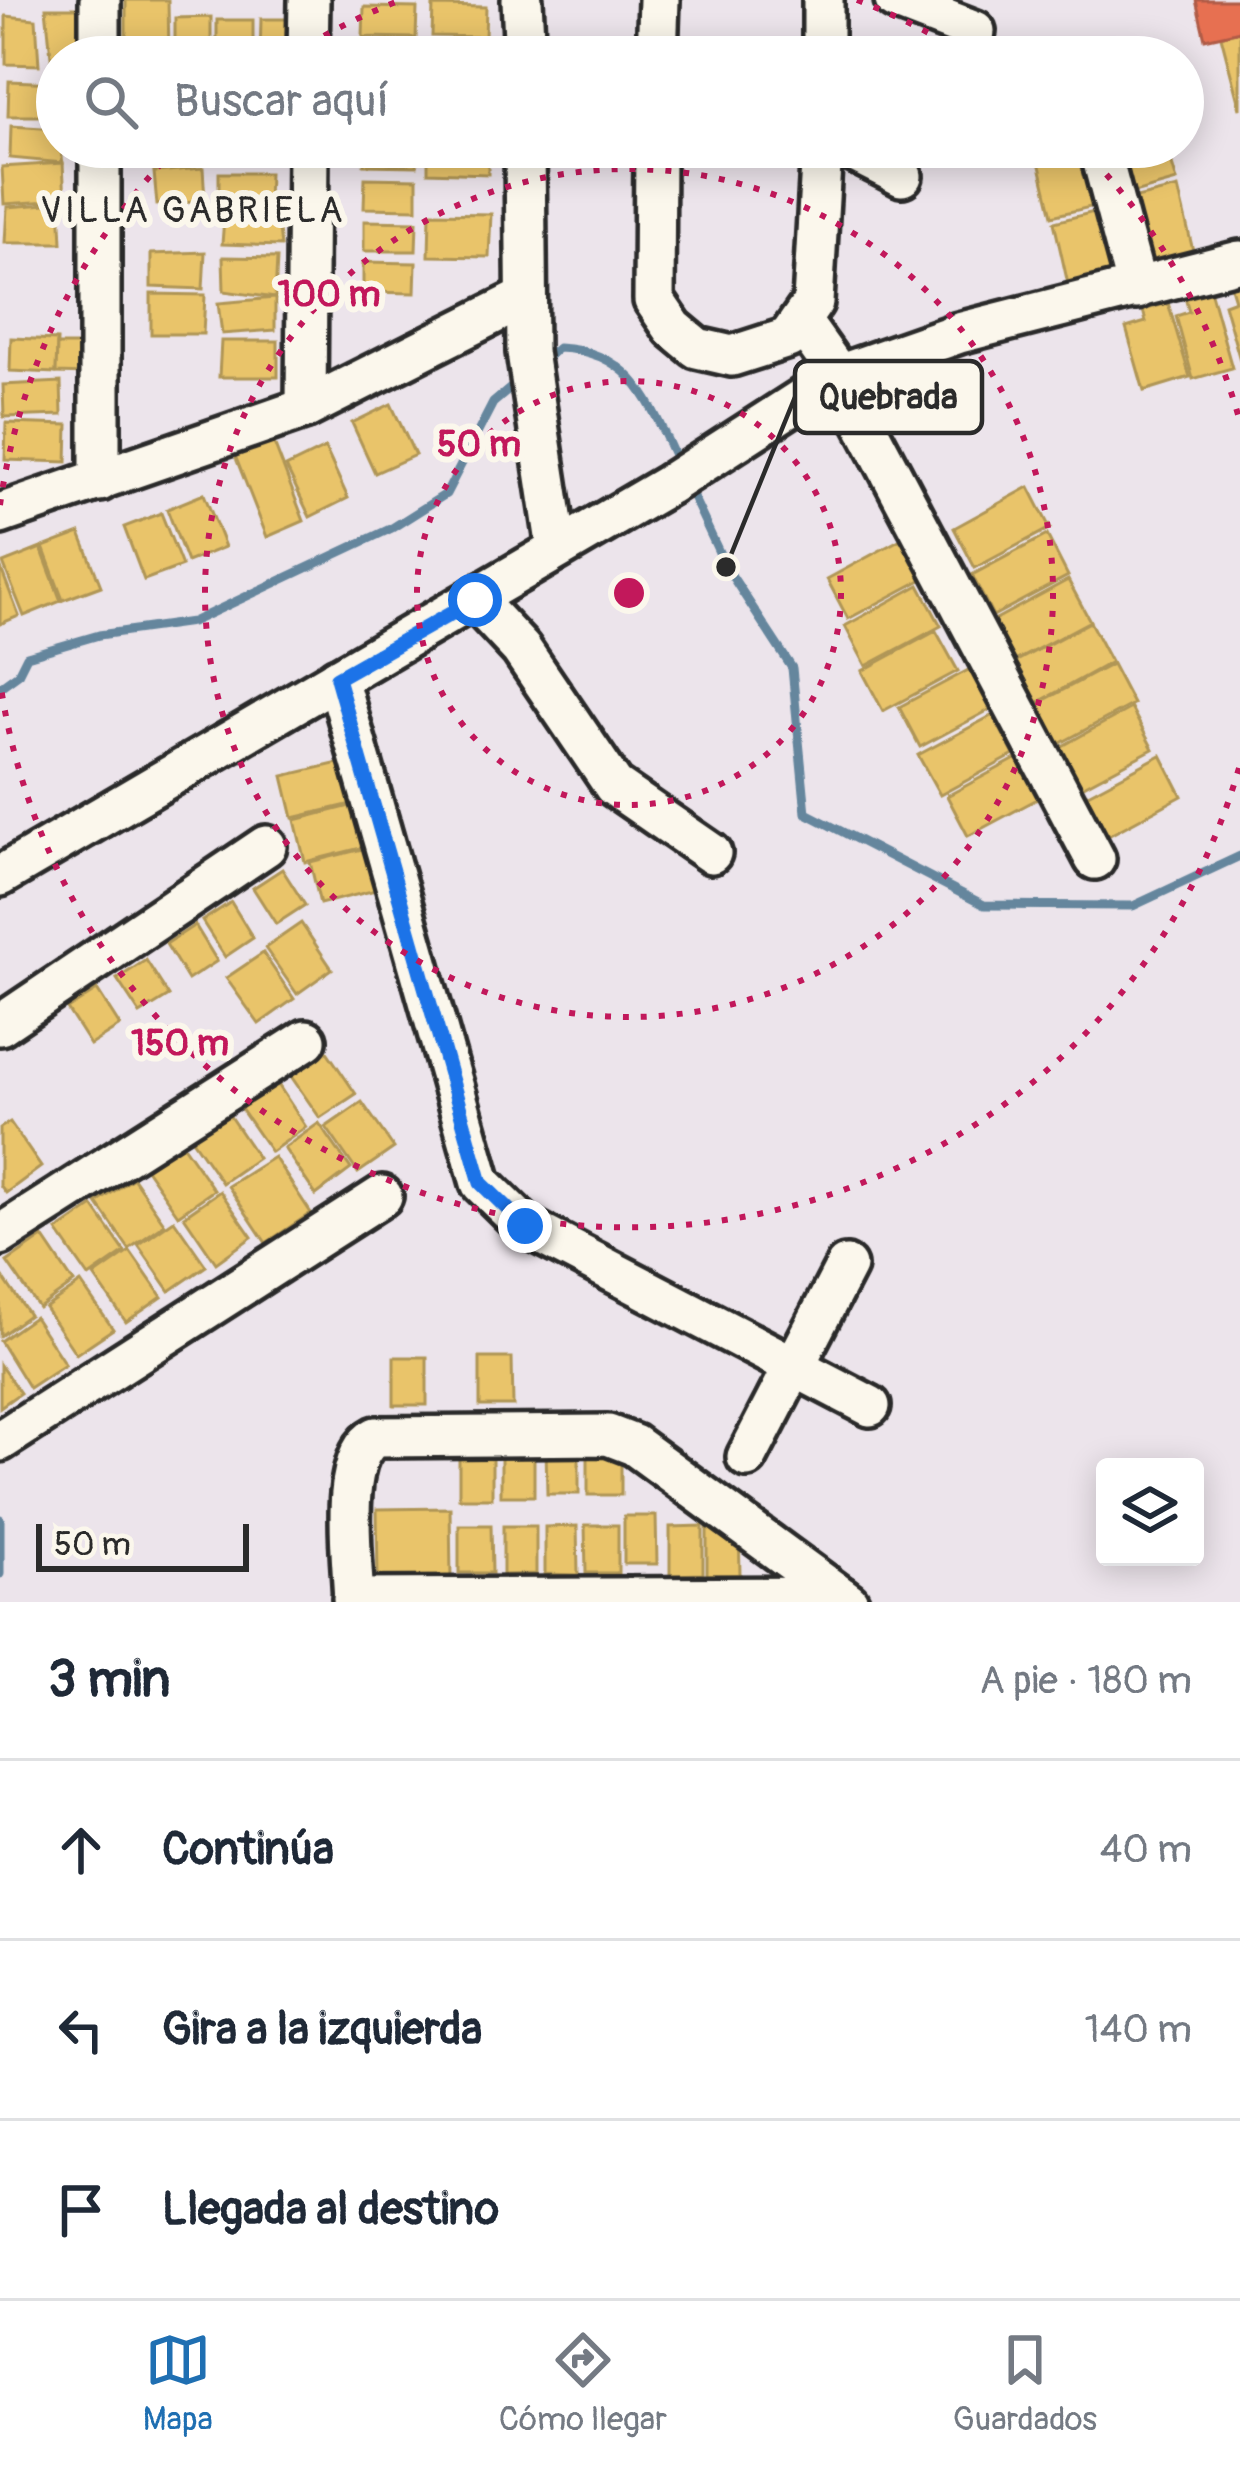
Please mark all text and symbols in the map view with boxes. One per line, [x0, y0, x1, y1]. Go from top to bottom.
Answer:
search box [36, 36, 1204, 168]
icon: search [78, 69, 144, 135]
text: Buscar aquí [174, 74, 389, 130]
district label: VILLA GABRIELA [40, 188, 346, 233]
text: 100 m [277, 272, 381, 317]
callout: Quebrada [795, 361, 982, 433]
text: Quebrada [818, 375, 958, 420]
text: 50 m [437, 422, 521, 467]
centre of rings [608, 572, 650, 614]
route start [448, 573, 502, 627]
text: 150 m [131, 1021, 229, 1066]
route end [498, 1199, 552, 1253]
map controls [1096, 1458, 1204, 1566]
button: layers [1096, 1458, 1204, 1566]
scale bar [36, 1518, 249, 1571]
text: 50 m [54, 1524, 131, 1565]
text: 3 min [48, 1648, 170, 1712]
text: A pie · 180 m [979, 1656, 1192, 1705]
icon: ahead [48, 1817, 114, 1883]
text: Continúa [162, 1822, 334, 1878]
text: 40 m [1100, 1825, 1192, 1874]
icon: left [48, 1997, 114, 2063]
text: Gira a la izquierda [162, 2002, 482, 2058]
text: 140 m [1084, 2005, 1192, 2054]
icon: arrive [48, 2177, 114, 2243]
text: Llegada al destino [162, 2182, 499, 2238]
tab: Mapa [143, 2327, 213, 2440]
tab: Cómo llegar [499, 2327, 667, 2440]
tab: Guardados [953, 2327, 1097, 2440]

